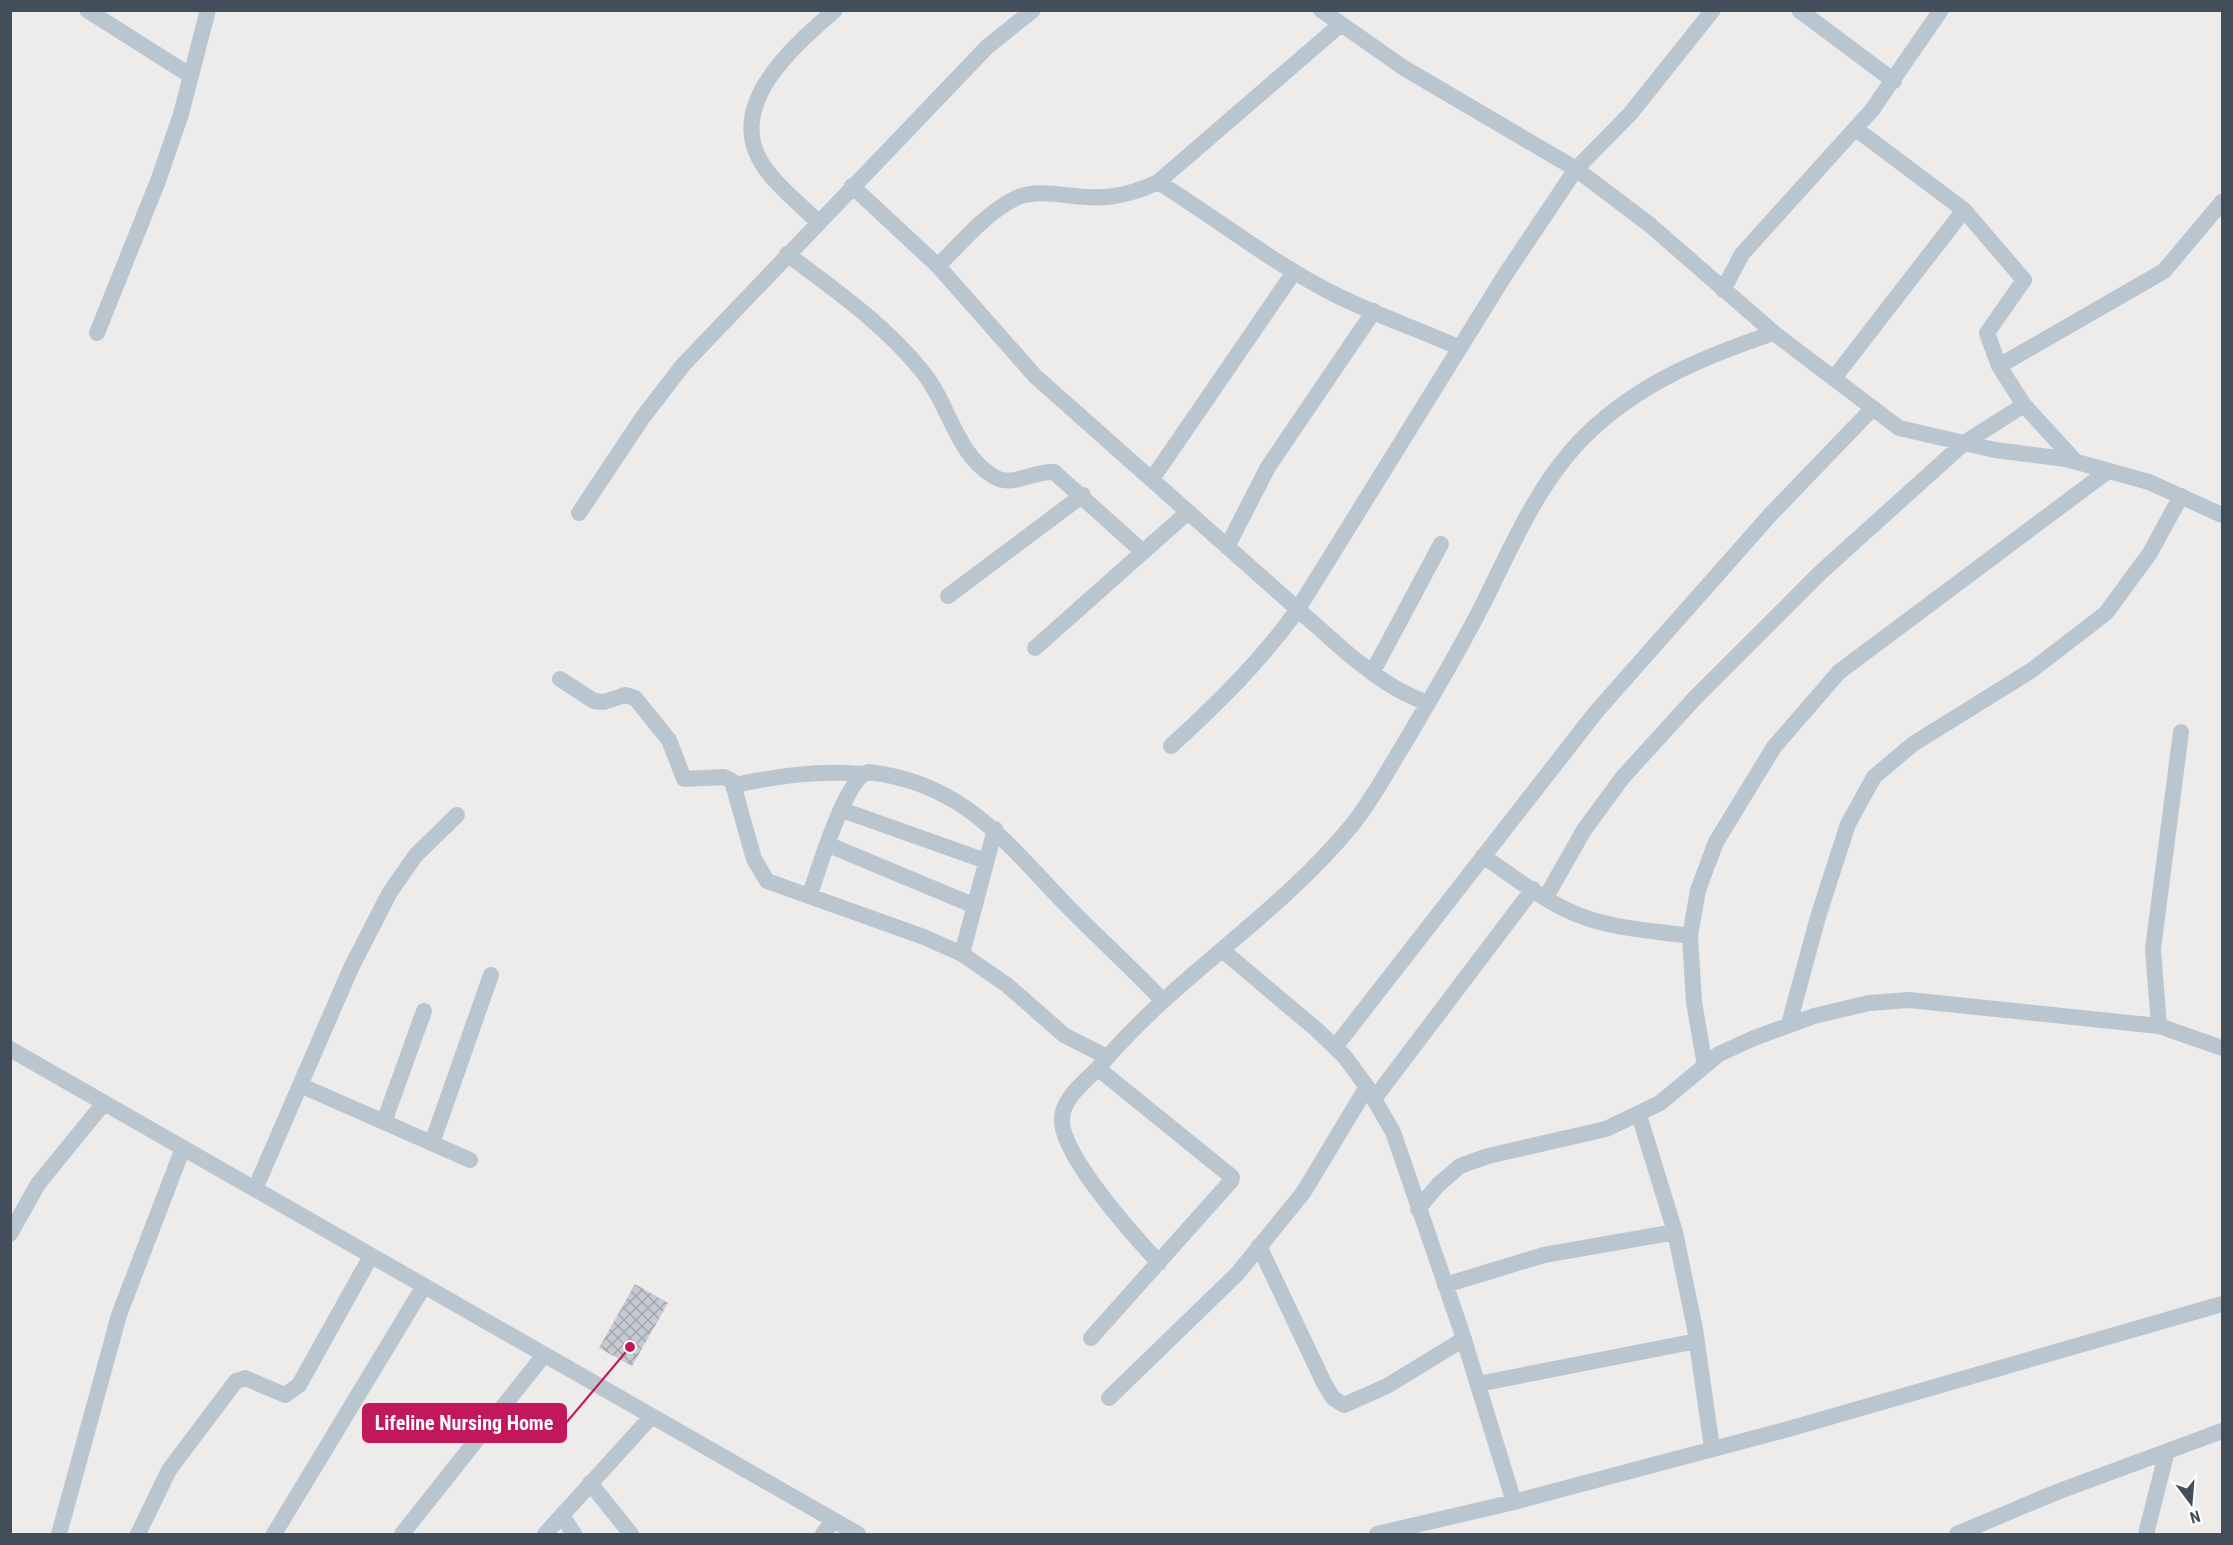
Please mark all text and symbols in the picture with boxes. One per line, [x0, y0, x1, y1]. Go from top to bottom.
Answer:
callout: Lifeline Nursing Home [363, 1404, 566, 1442]
text: Lifeline Nursing Home [375, 1411, 553, 1435]
north arrow [2161, 1473, 2221, 1533]
text: N [2188, 1506, 2202, 1527]

